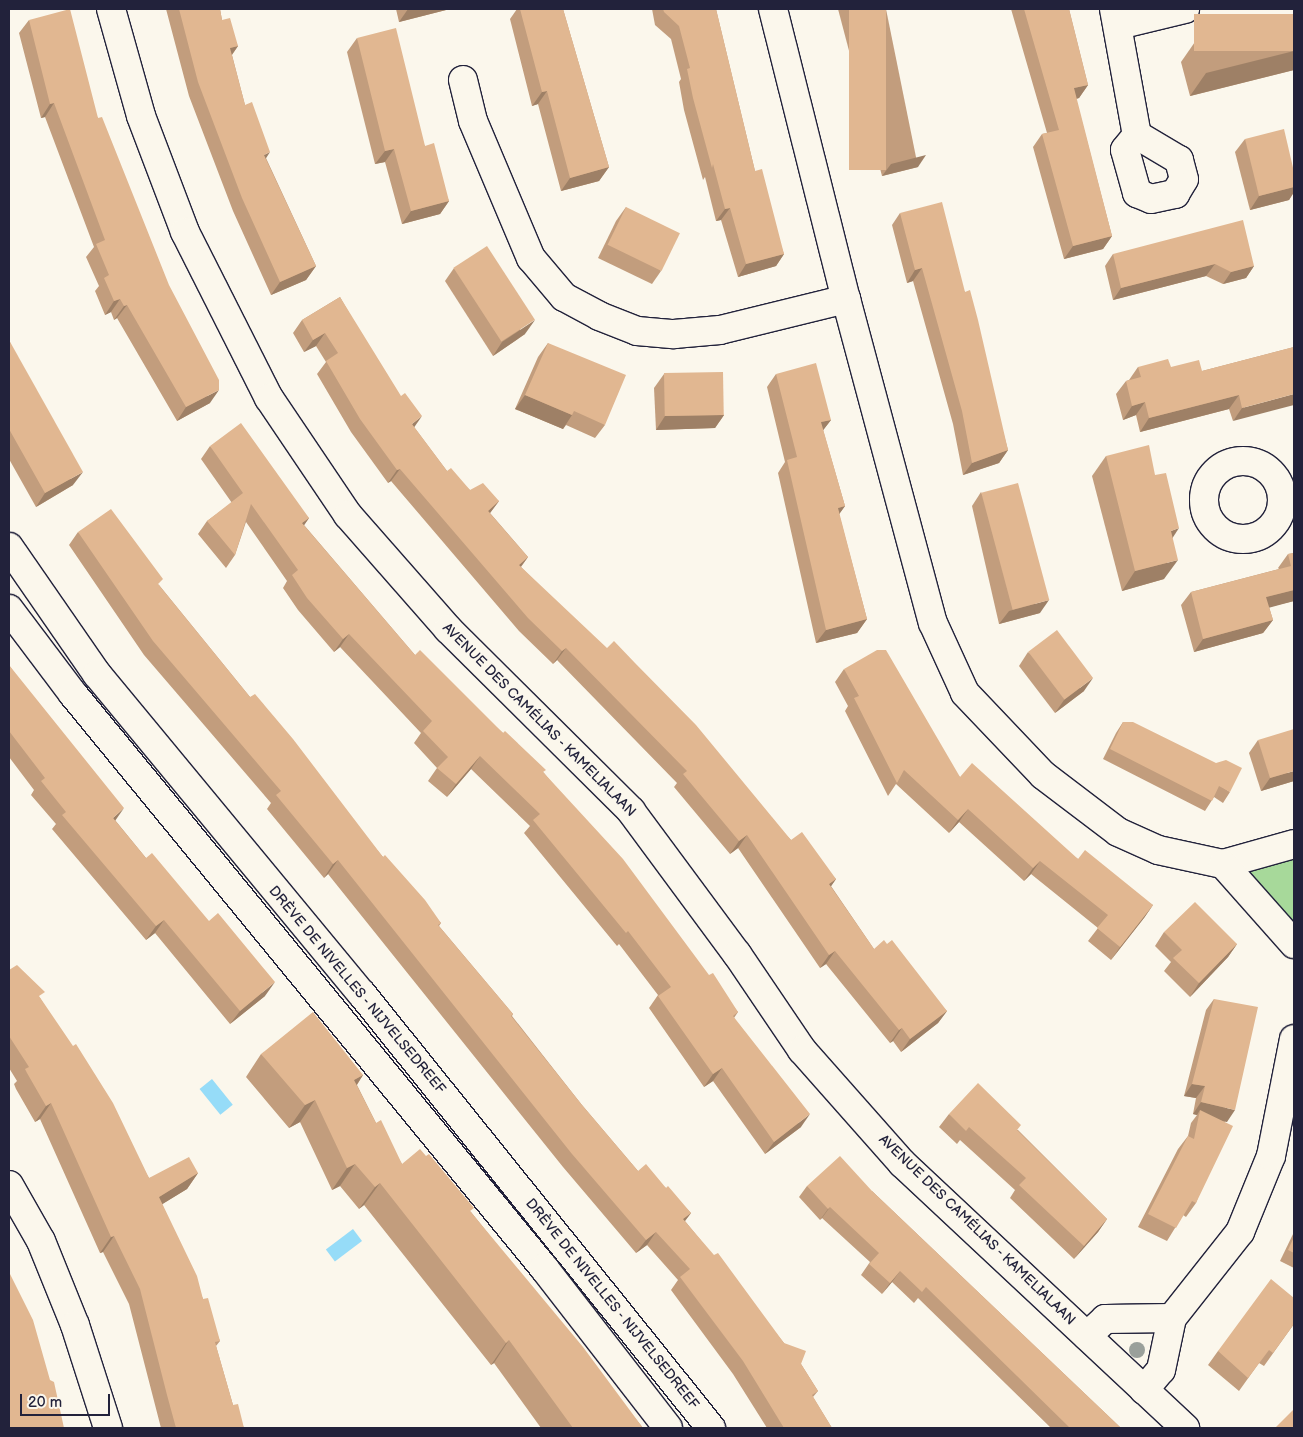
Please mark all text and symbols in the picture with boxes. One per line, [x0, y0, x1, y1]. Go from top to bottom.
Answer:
street label: AVENUE DES CAMÉLIAS - KAMELIALAAN [438, 619, 640, 821]
street label: DRÈVE DE NIVELLES - NIJVELSEDREEF [265, 882, 449, 1098]
street label: AVENUE DES CAMÉLIAS - KAMELIALAAN [875, 1131, 1079, 1329]
street label: DRÈVE DE NIVELLES - NIJVELSEDREEF [521, 1195, 703, 1413]
scale bar [22, 1384, 112, 1416]
text: 20 m [28, 1393, 62, 1412]

